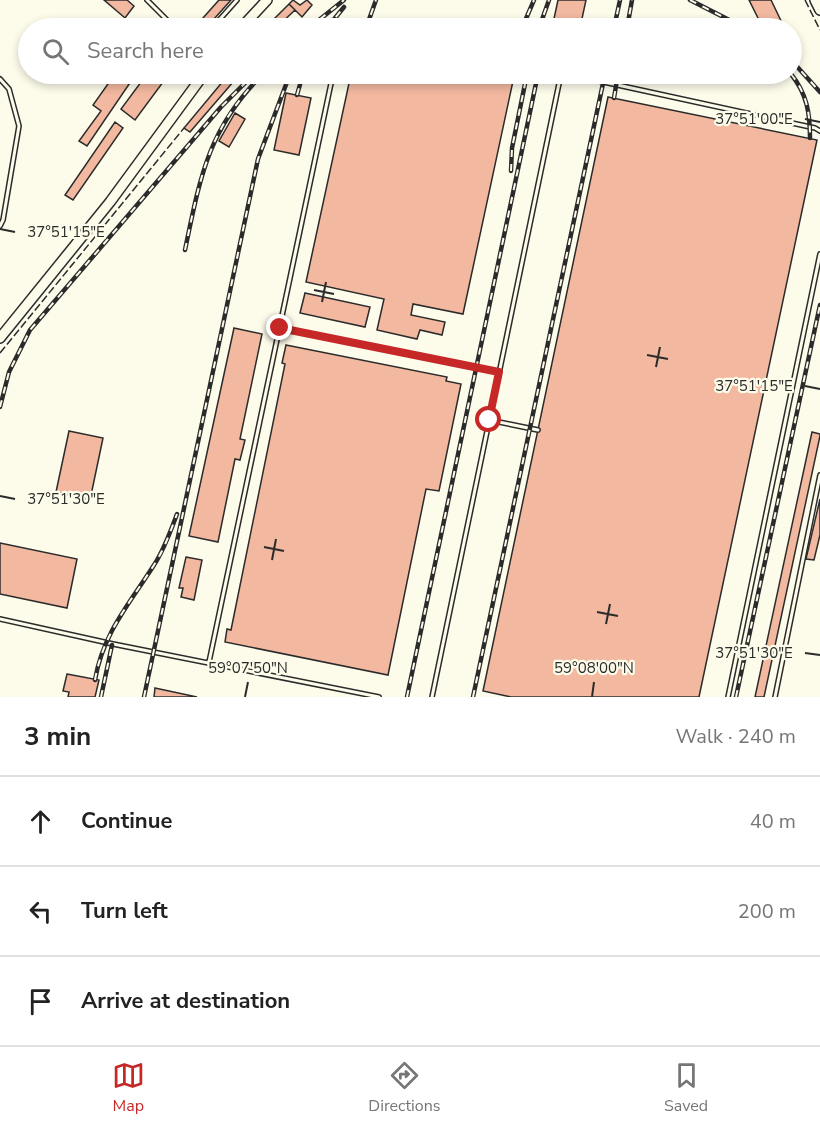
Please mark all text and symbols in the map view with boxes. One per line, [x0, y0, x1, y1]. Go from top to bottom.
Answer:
search box [18, 18, 802, 84]
icon: search [39, 35, 72, 68]
text: Search here [87, 36, 204, 66]
text: 37°51'00"E [715, 109, 793, 129]
text: 37°51'15"E [27, 222, 105, 242]
route end [266, 314, 292, 340]
text: 37°51'15"E [715, 376, 793, 396]
route start [475, 406, 501, 432]
text: 37°51'30"E [27, 489, 105, 509]
text: 37°51'30"E [715, 643, 793, 663]
text: 59°07'50"N [208, 658, 288, 678]
text: 59°08'00"N [554, 658, 634, 678]
text: 3 min [24, 719, 91, 754]
text: Walk · 240 m [676, 723, 796, 750]
icon: ahead [24, 805, 57, 838]
text: Continue [81, 806, 172, 836]
text: 40 m [750, 808, 796, 835]
icon: left [24, 895, 57, 928]
text: Turn left [81, 896, 168, 926]
text: 200 m [738, 898, 796, 925]
icon: arrive [24, 985, 57, 1018]
text: Arrive at destination [81, 986, 290, 1016]
tab: Map [112, 1059, 145, 1117]
tab: Directions [368, 1059, 440, 1117]
tab: Saved [664, 1059, 708, 1117]

